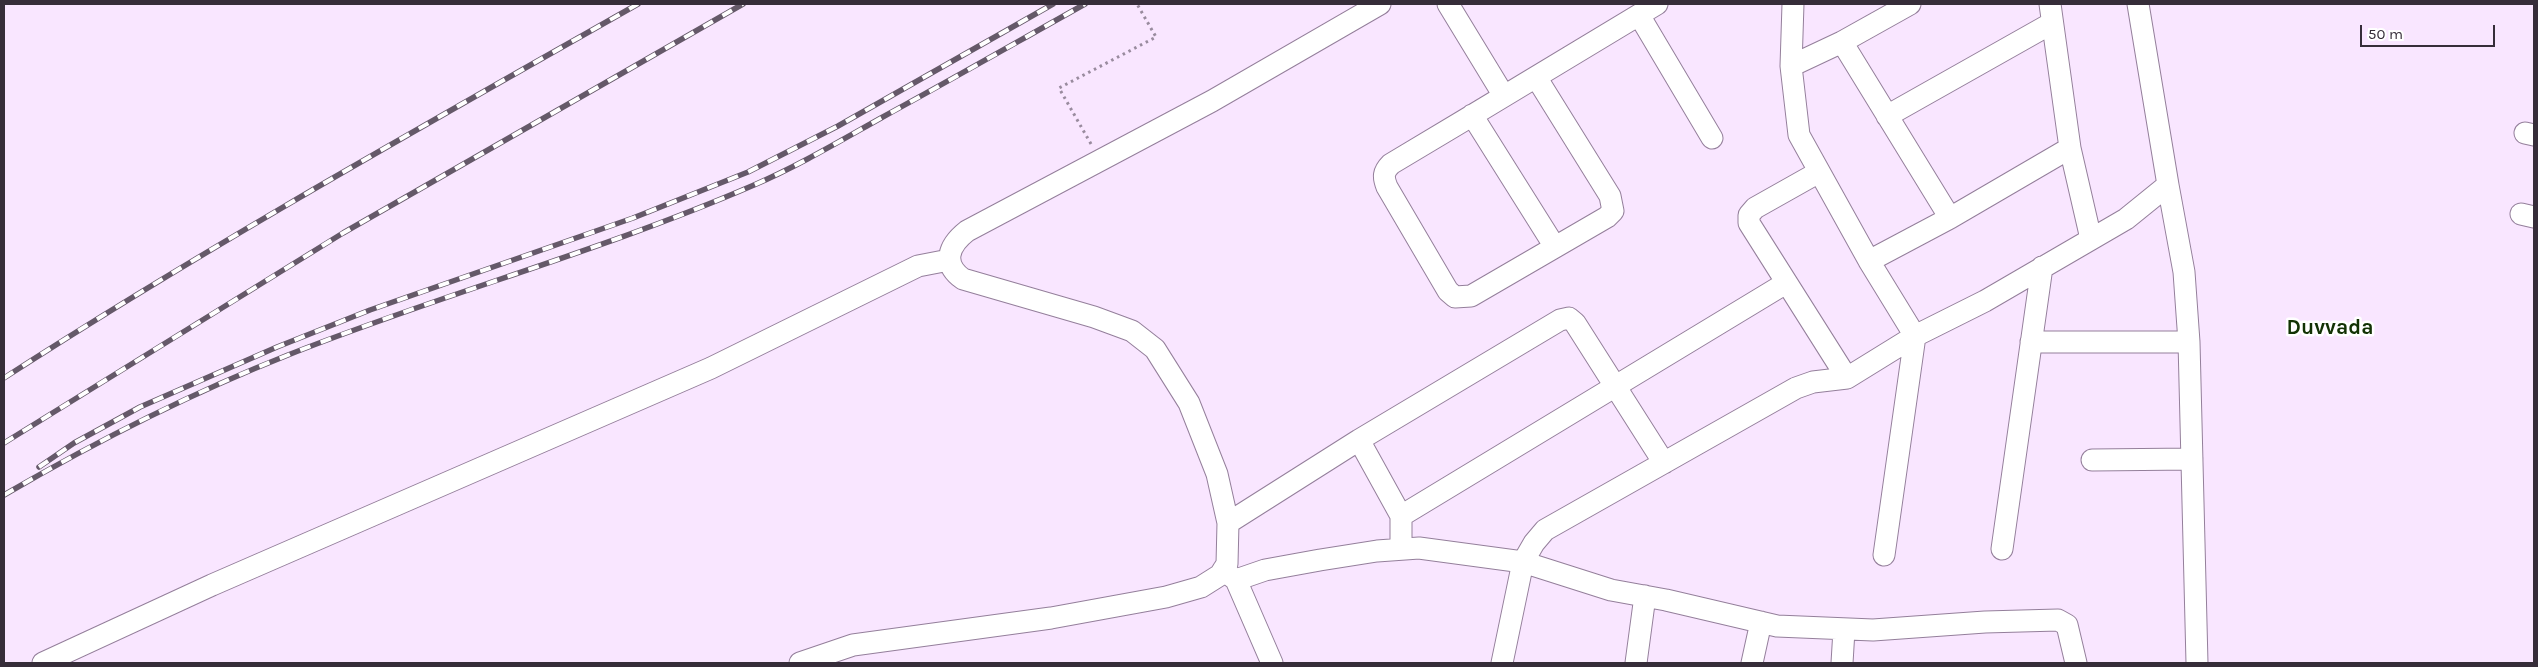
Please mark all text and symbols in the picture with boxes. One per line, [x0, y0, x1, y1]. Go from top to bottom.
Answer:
scale bar [2363, 15, 2498, 47]
text: 50 m [2368, 25, 2403, 43]
district label: Duvvada [2287, 315, 2373, 341]

